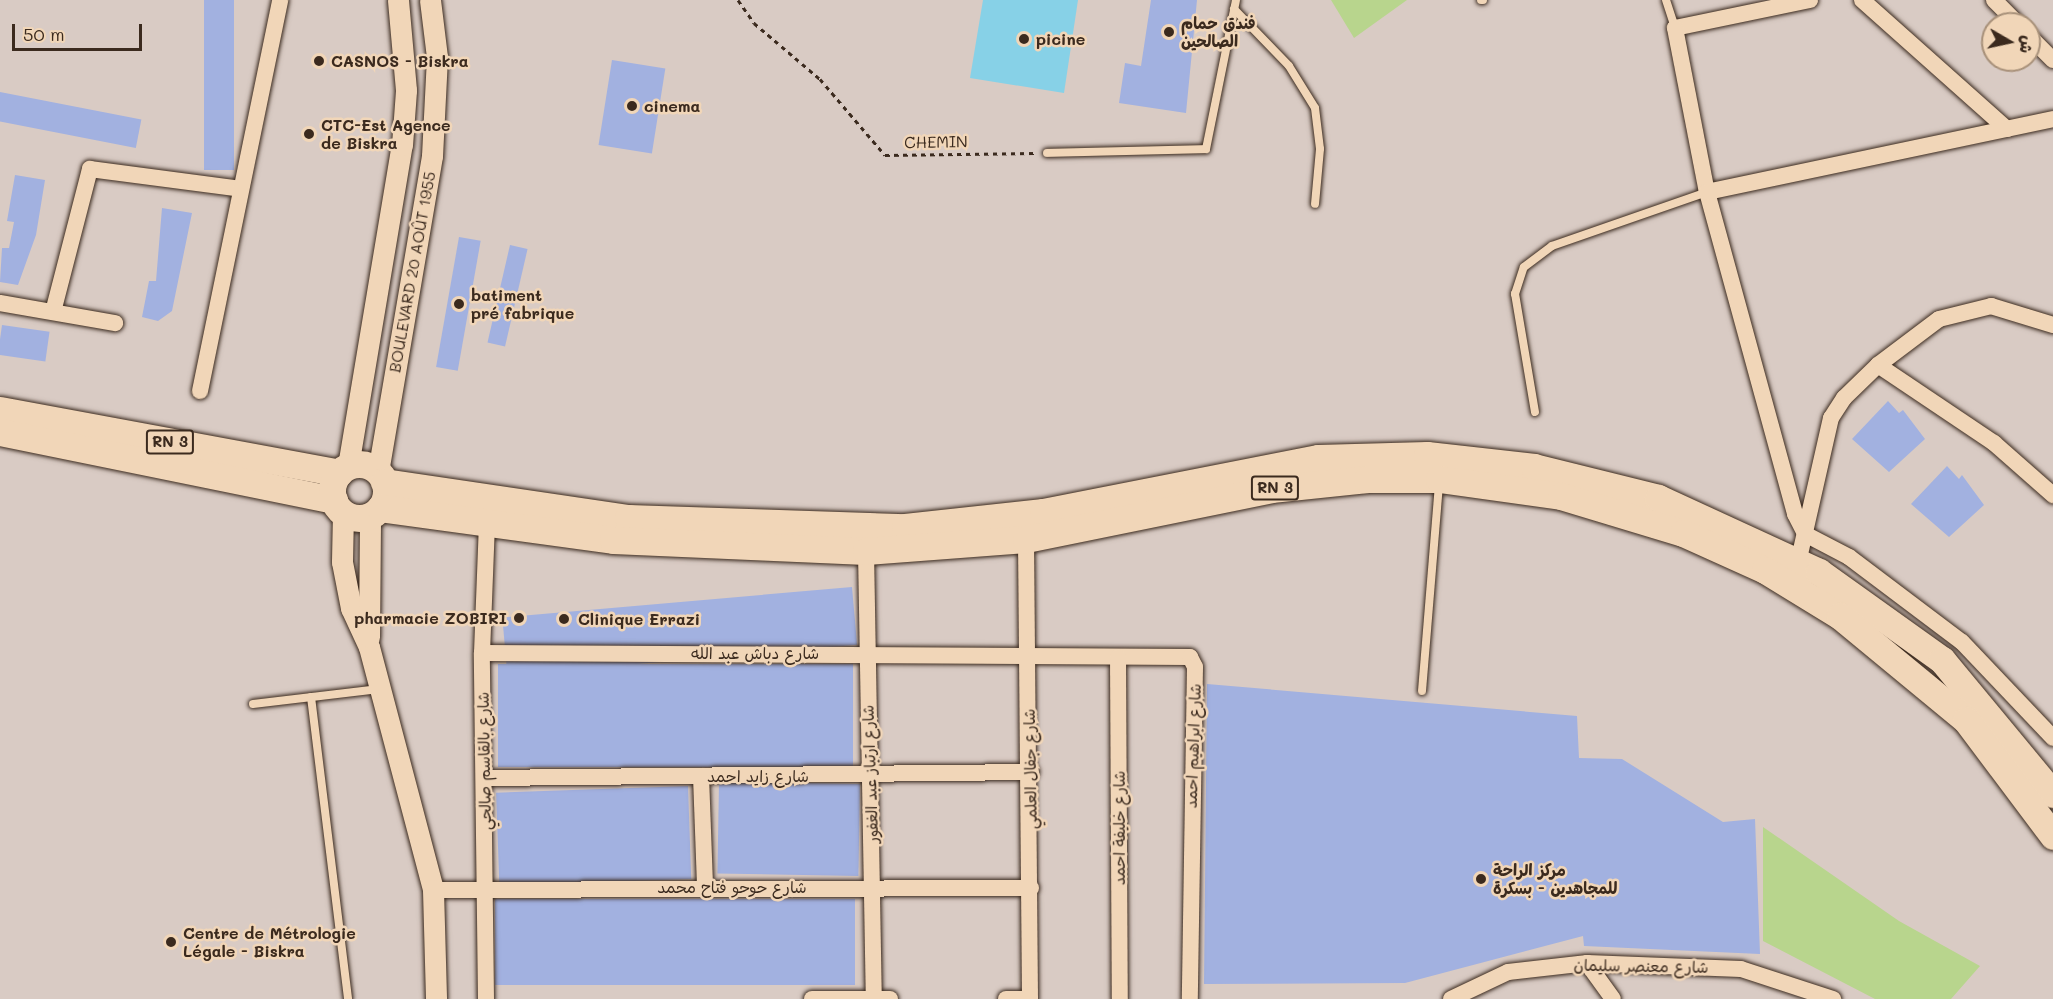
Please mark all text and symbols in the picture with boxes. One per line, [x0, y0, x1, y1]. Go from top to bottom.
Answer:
scale bar [15, 12, 146, 50]
north arrow [1981, 12, 2041, 72]
place label: فندق حمام الصالحين [1181, 13, 1256, 51]
text: 50 m [23, 22, 65, 46]
marker: فندق حمام الصالحين [1162, 25, 1176, 39]
place label: picine [1036, 29, 1085, 49]
marker: picine [1017, 32, 1031, 46]
text: ش [2016, 34, 2039, 55]
place label: CASNOS - Biskra [331, 51, 469, 71]
marker: CASNOS - Biskra [312, 54, 326, 68]
place label: cinema [644, 96, 700, 116]
marker: cinema [625, 99, 639, 113]
place label: CTC-Est Agence de Biskra [321, 115, 451, 153]
marker: CTC-Est Agence de Biskra [302, 127, 316, 141]
street label: CHEMIN [904, 132, 968, 152]
street label: BOULEVARD 20 AOÛT 1955 [385, 170, 439, 374]
place label: batiment pré fabrique [471, 285, 574, 323]
marker: batiment pré fabrique [452, 297, 466, 311]
road number: RN 3 [144, 430, 195, 454]
road number: RN 3 [1250, 476, 1300, 500]
place label: pharmacie ZOBIRI [354, 608, 507, 628]
place label: Clinique Errazi [578, 609, 700, 629]
marker: Clinique Errazi [555, 610, 573, 628]
marker: pharmacie ZOBIRI [512, 611, 526, 625]
street label: شارع دباش عبد الله [691, 643, 819, 663]
street label: شارع ابراهيم احمد [1181, 683, 1205, 809]
street label: شارع بالقاسم صالحي [473, 692, 495, 830]
street label: شارع ارتباز عبد الغفور [858, 704, 882, 844]
street label: شارع جفال العلمي [1019, 708, 1041, 830]
street label: شارع زايد احمد [707, 766, 809, 786]
street label: شارع خليفة احمد [1109, 771, 1129, 885]
place label: مركز الراحة للمجاهدين - بسكرة [1493, 860, 1617, 898]
marker: مركز الراحة للمجاهدين - بسكرة [1474, 872, 1488, 886]
street label: شارع حوحو فتاح محمد [657, 877, 807, 897]
place label: Centre de Métrologie Légale - Biskra [183, 923, 356, 961]
marker: Centre de Métrologie Légale - Biskra [164, 935, 178, 949]
street label: شارع معنصر سليمان [1573, 955, 1709, 977]

